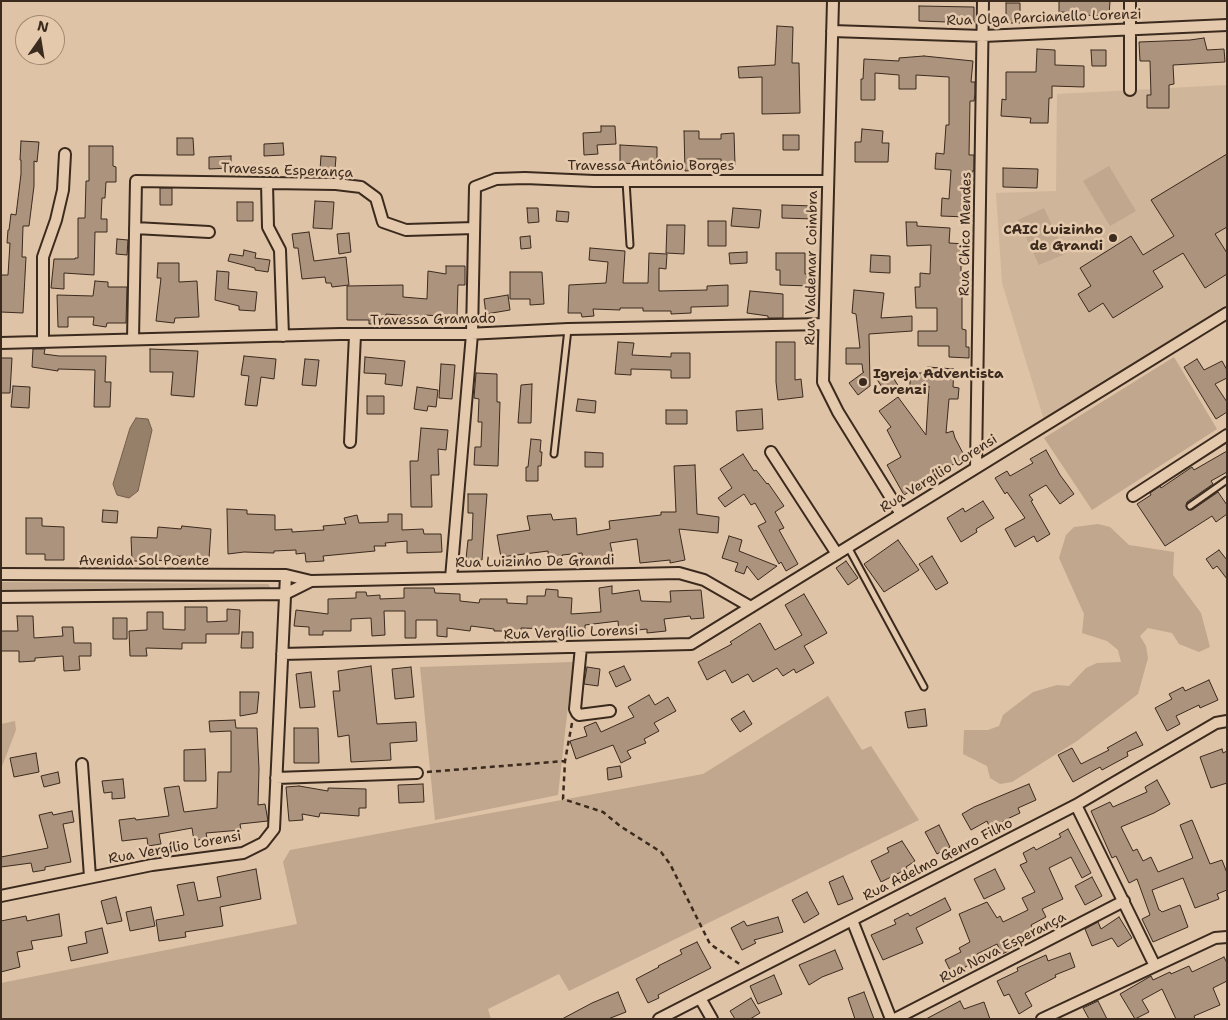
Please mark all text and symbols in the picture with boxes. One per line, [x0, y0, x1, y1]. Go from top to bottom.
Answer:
street label: Rua Olga Parcianello Lorenzi [946, 6, 1142, 30]
north arrow [15, 15, 65, 65]
text: N [36, 16, 51, 36]
street label: Travessa Antônio Borges [568, 158, 734, 174]
street label: Travessa Esperança [221, 160, 353, 182]
street label: Rua Chico Mendes [957, 172, 975, 296]
street label: Rua Valdemar Coimbra [802, 190, 822, 346]
place label: CAIC Luizinho de Grandi [1003, 222, 1103, 254]
marker: CAIC Luizinho de Grandi [1107, 232, 1119, 244]
street label: Travessa Gramado [370, 311, 496, 329]
place label: Igreja Adventista Lorenzi [873, 366, 1004, 398]
marker: Igreja Adventista Lorenzi [857, 376, 869, 388]
street label: Rua Vergílio Lorensi [877, 431, 1001, 517]
street label: Rua Luizinho De Grandi [455, 552, 615, 572]
street label: Avenida Sol Poente [79, 553, 209, 569]
street label: Rua Vergílio Lorensi [503, 622, 639, 644]
street label: Rua Adelmo Genro Filho [860, 815, 1016, 905]
street label: Rua Vergílio Lorensi [107, 828, 243, 868]
street label: Rua Nova Esperança [937, 909, 1069, 987]

